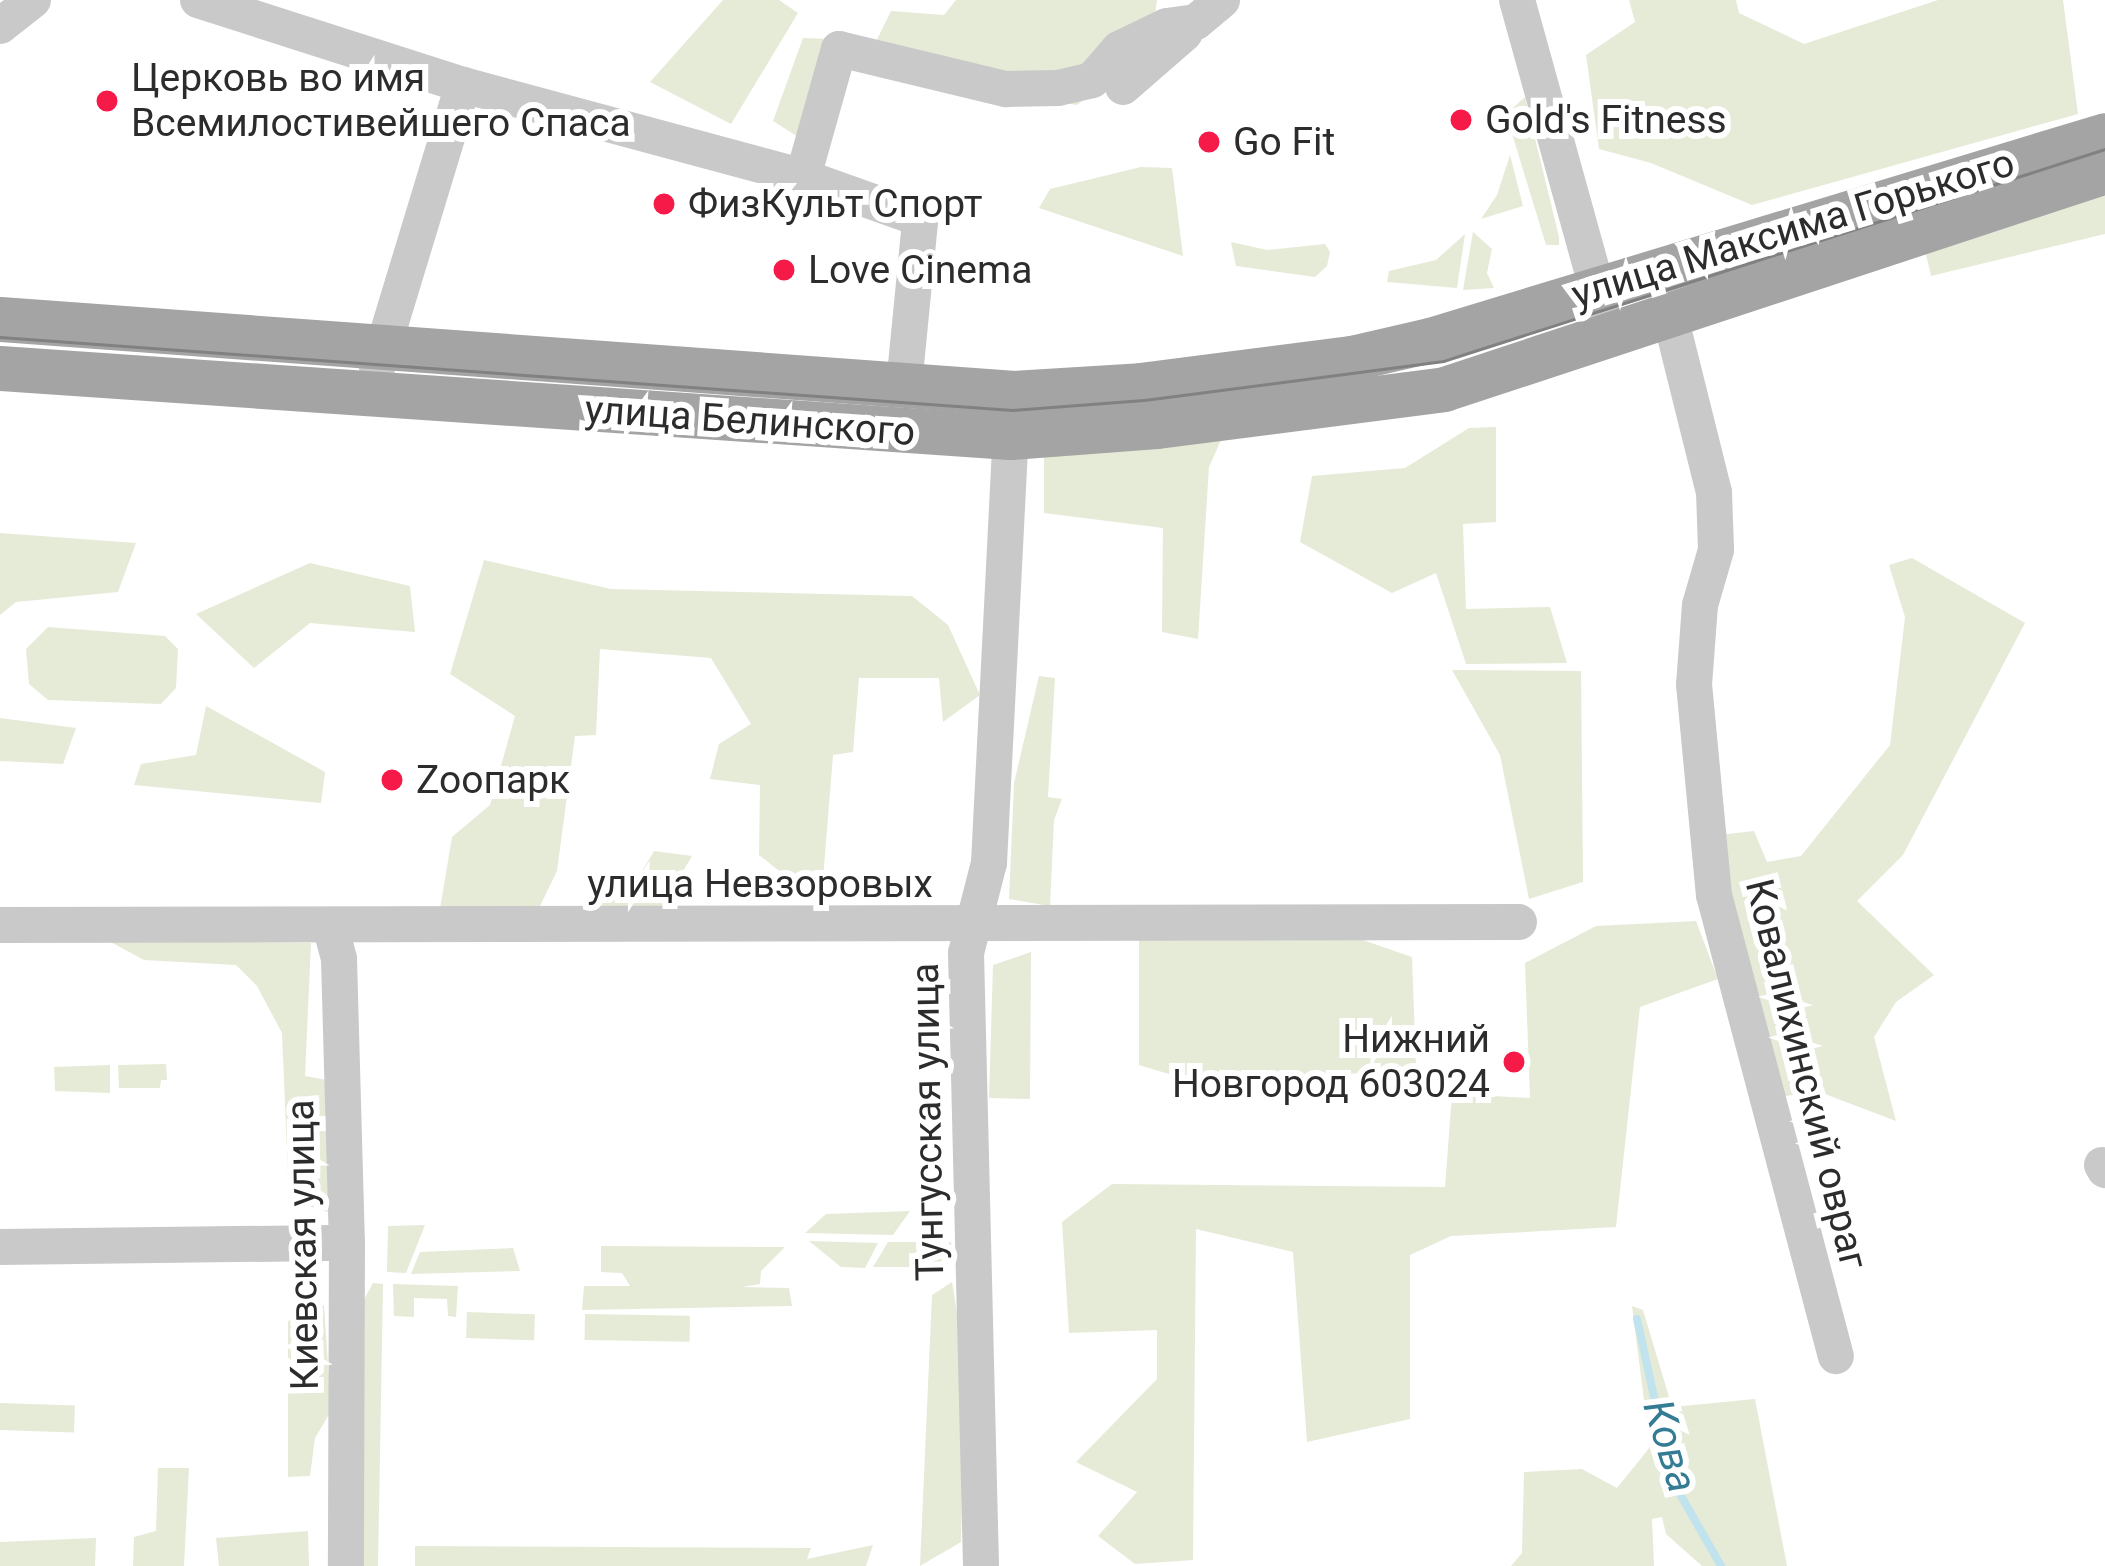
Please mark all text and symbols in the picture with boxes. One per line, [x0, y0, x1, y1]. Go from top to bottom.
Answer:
place label: Церковь во имя Всемилостивейшего Спаса [131, 56, 631, 147]
marker: Церковь во имя Всемилостивейшего Спаса [94, 88, 120, 114]
place label: Gold's Fitness [1485, 97, 1727, 143]
marker: Gold's Fitness [1448, 107, 1474, 133]
place label: Go Fit [1233, 119, 1335, 165]
marker: Go Fit [1196, 129, 1222, 155]
street label: улица Максима Горького [1566, 139, 2020, 319]
place label: ФизКульт Спорт [688, 181, 982, 227]
marker: ФизКульт Спорт [651, 191, 677, 217]
place label: Love Cinema [808, 247, 1032, 293]
marker: Love Cinema [771, 257, 797, 283]
street label: улица Белинского [583, 386, 917, 456]
place label: Zooпарк [416, 757, 570, 803]
marker: Zooпарк [379, 767, 405, 793]
street label: улица Невзоровых [587, 861, 933, 907]
street label: Ковалихинский овраг [1735, 874, 1877, 1274]
street label: Тунгусская улица [902, 962, 954, 1282]
place label: Нижний Новгород 603024 [1172, 1017, 1490, 1108]
marker: Нижний Новгород 603024 [1501, 1049, 1527, 1075]
street label: Киевская улица [277, 1099, 329, 1391]
water label: Кова [1632, 1394, 1708, 1498]

